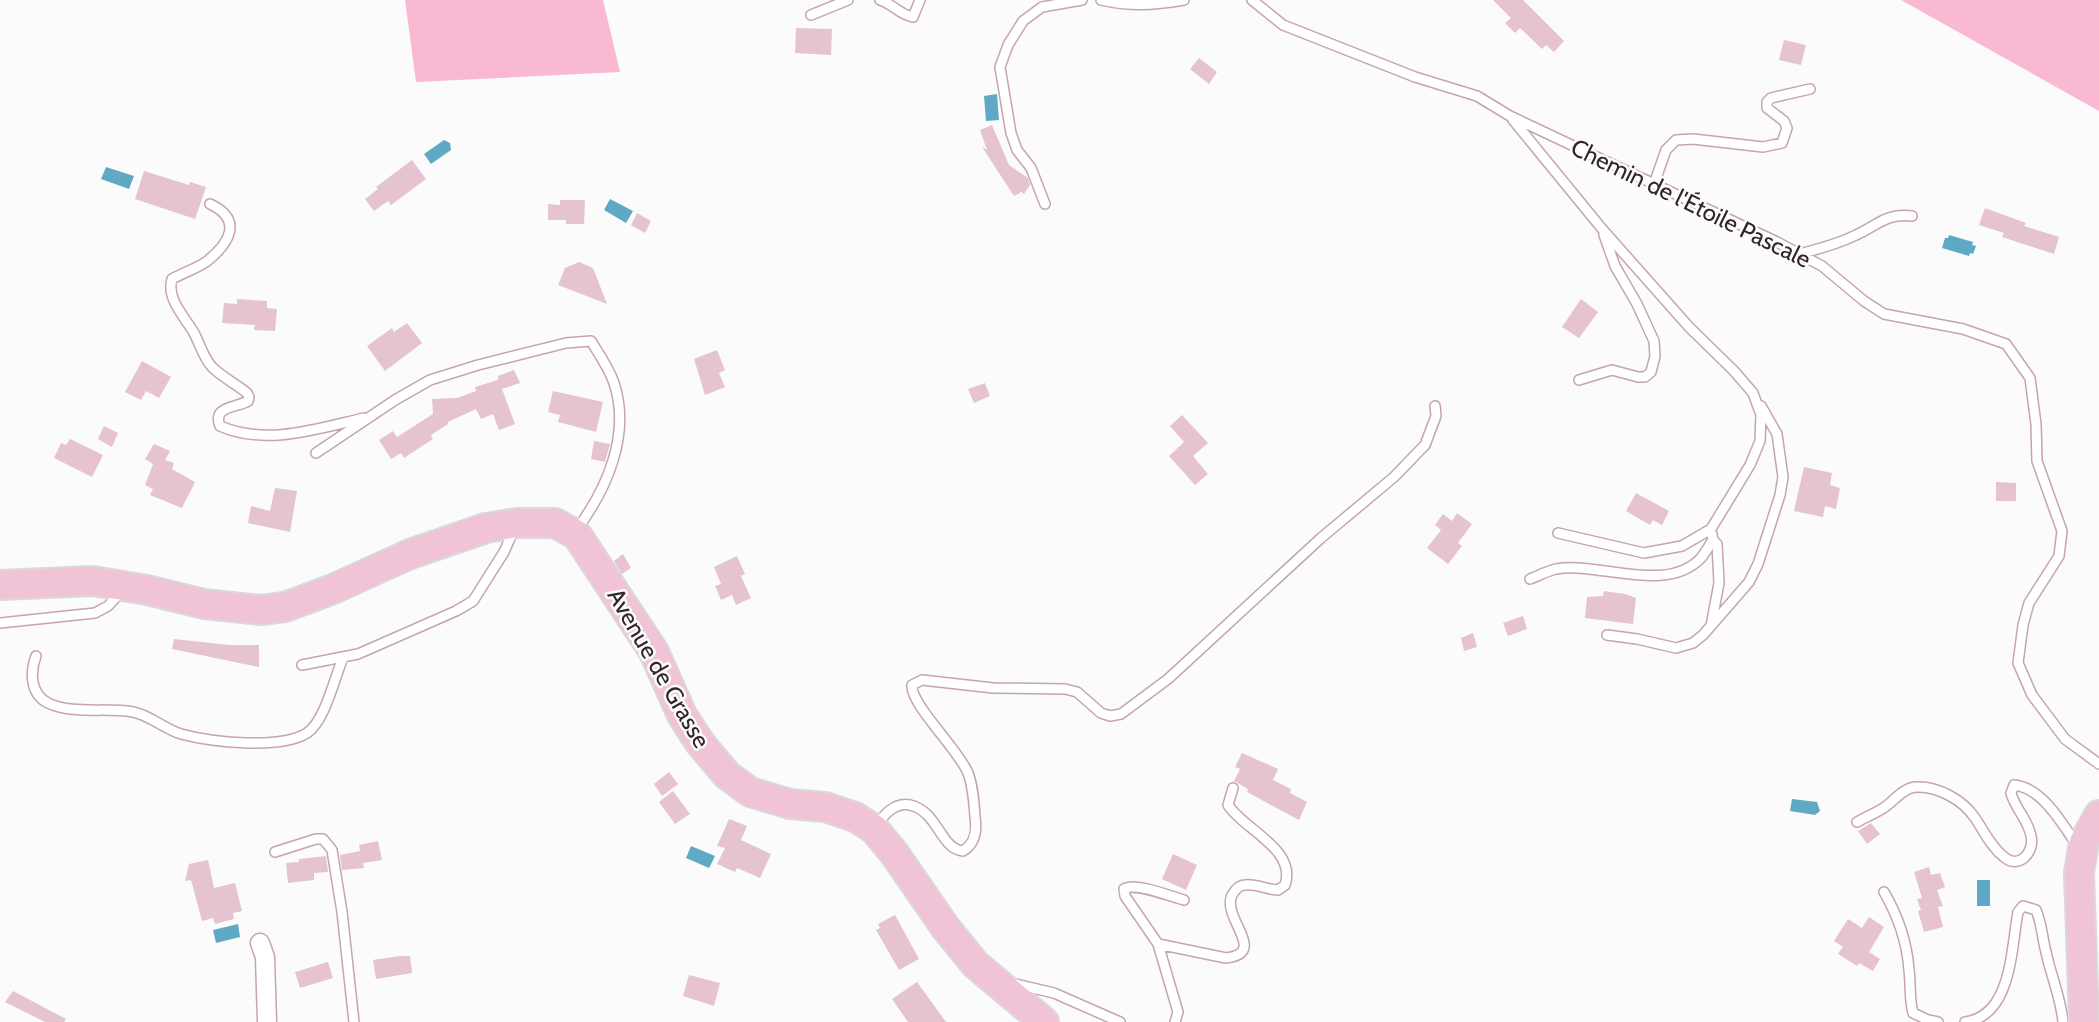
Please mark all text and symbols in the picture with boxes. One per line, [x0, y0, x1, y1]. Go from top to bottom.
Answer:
street label: Chemin de l'Étoile Pascale [1566, 132, 1816, 274]
street label: Avenue de Grasse [602, 583, 716, 753]

